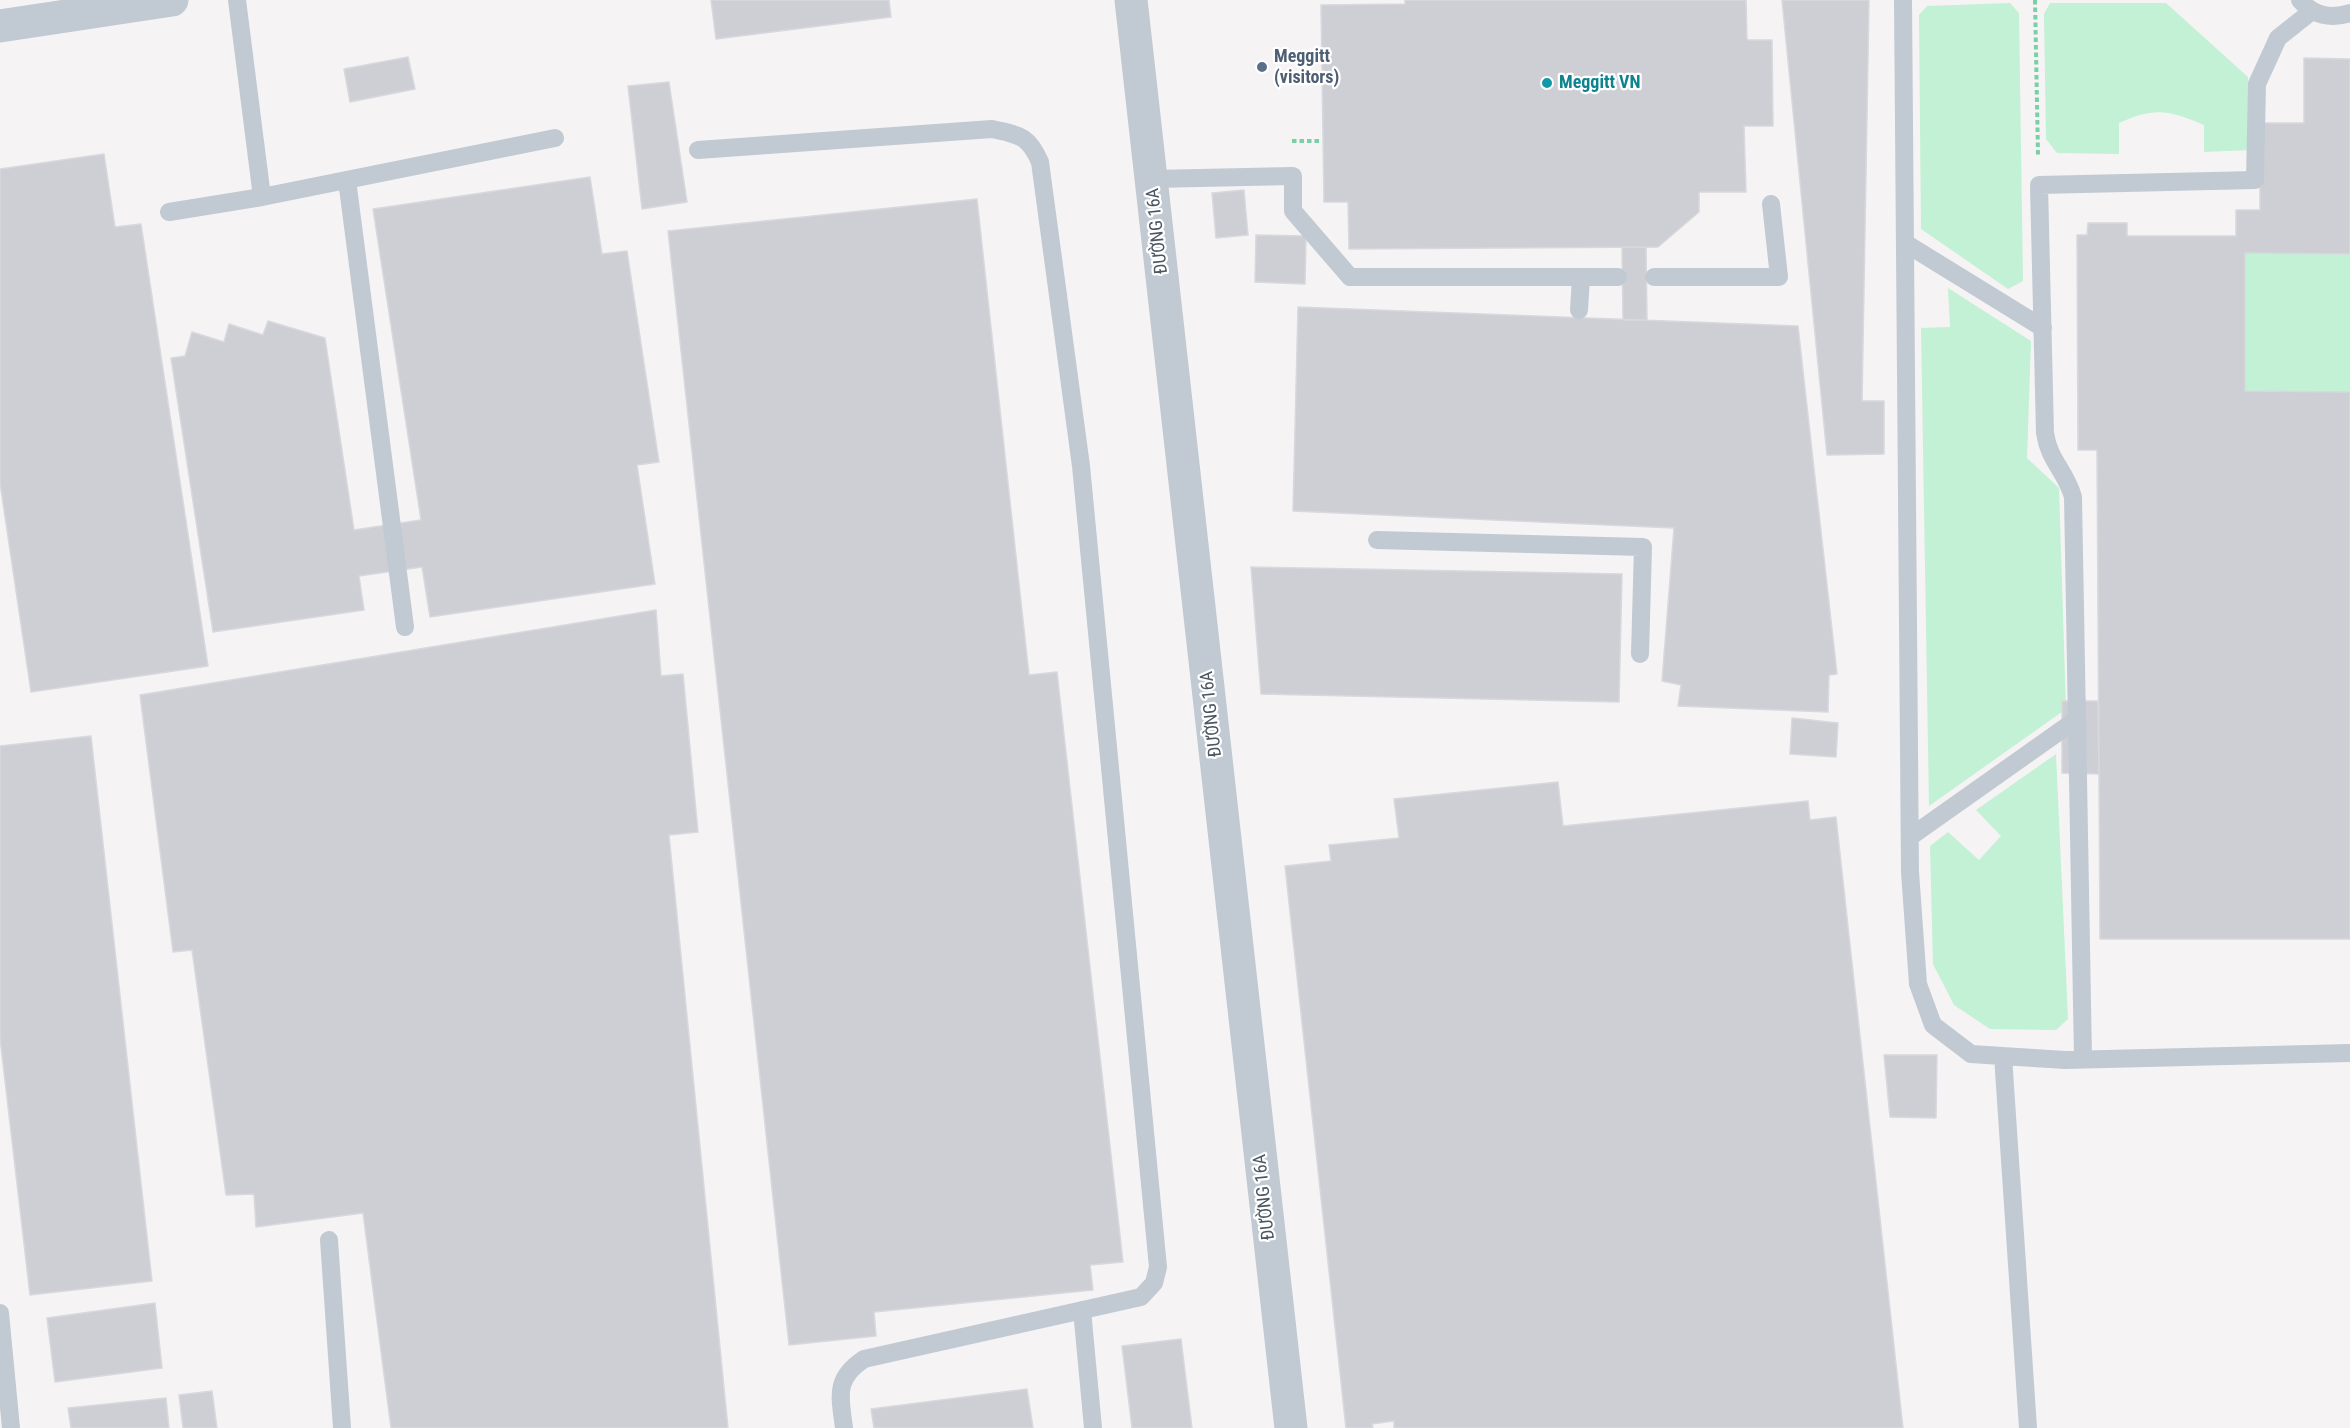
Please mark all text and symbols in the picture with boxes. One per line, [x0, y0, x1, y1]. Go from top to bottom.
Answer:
place label: Meggitt (visitors) [1274, 46, 1339, 88]
marker: Meggitt (visitors) [1255, 60, 1269, 74]
place label: Meggitt VN [1559, 72, 1641, 94]
marker: Meggitt VN [1540, 76, 1554, 90]
street label: ĐƯỜNG 16A [1143, 187, 1173, 275]
street label: ĐƯỜNG 16A [1197, 670, 1227, 758]
street label: ĐƯỜNG 16A [1250, 1153, 1280, 1241]

